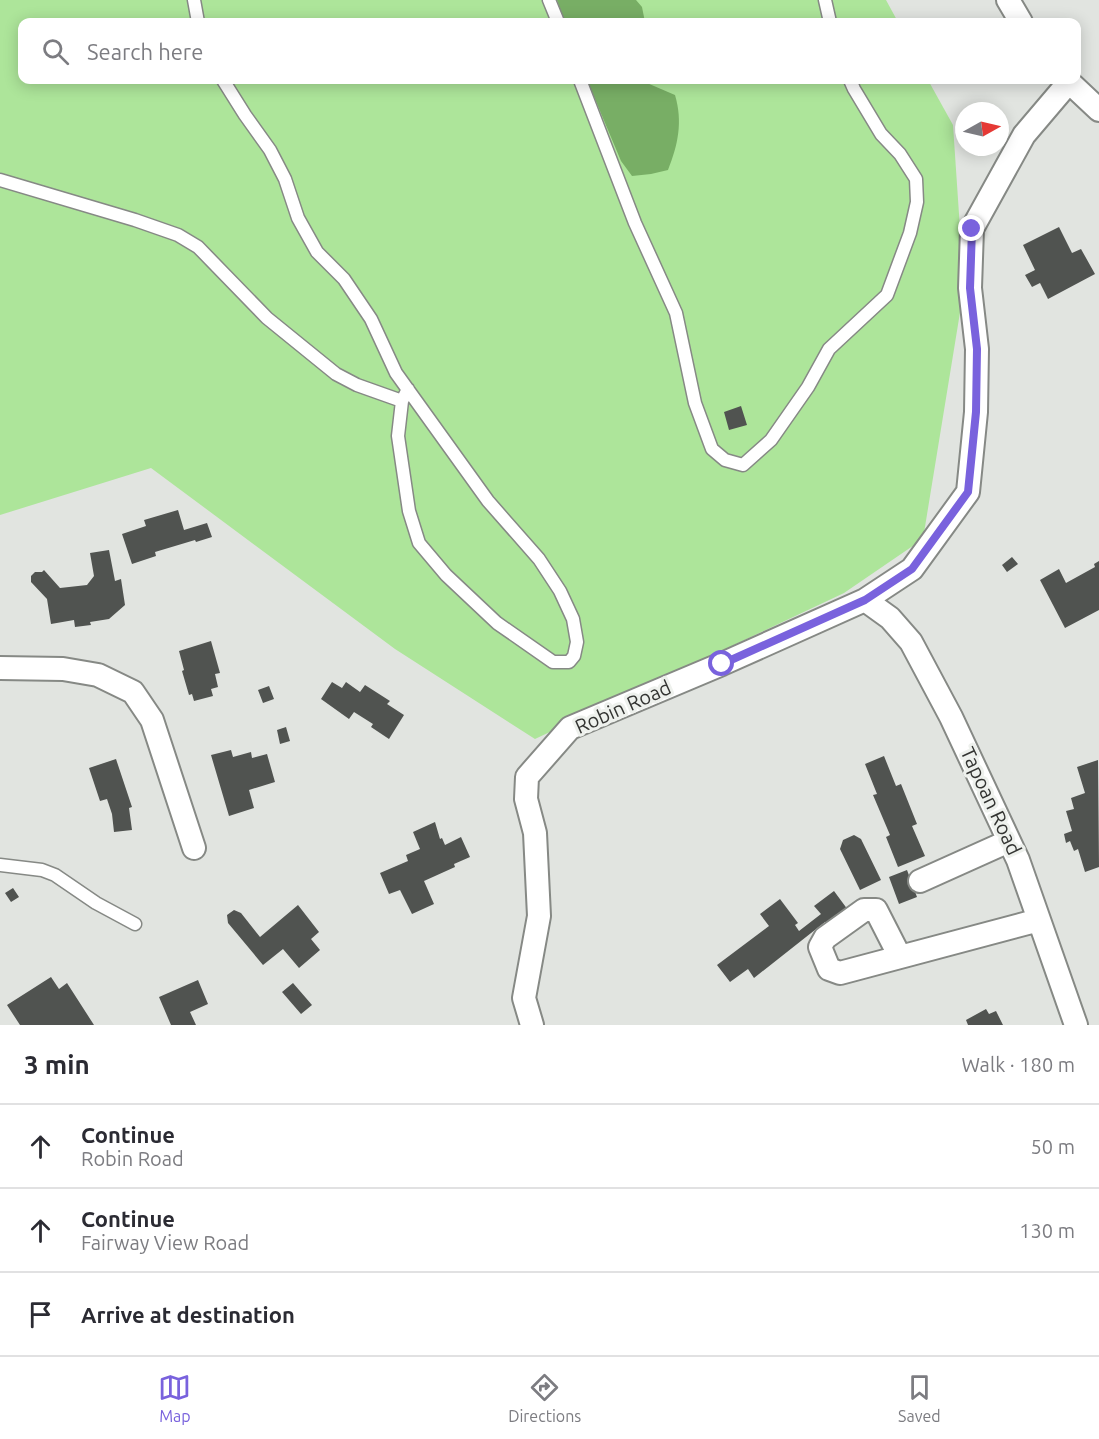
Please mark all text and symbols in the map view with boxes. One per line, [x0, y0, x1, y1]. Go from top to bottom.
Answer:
search box [18, 18, 1081, 84]
icon: search [39, 35, 72, 68]
text: Search here [87, 39, 203, 64]
north arrow [955, 102, 1009, 156]
route end [958, 215, 984, 241]
route start [708, 650, 734, 676]
street label: Robin Road [571, 675, 674, 738]
street label: Tapoan Road [956, 743, 1026, 858]
text: 3 min [24, 1050, 90, 1079]
text: Walk · 180 m [962, 1053, 1075, 1076]
text: Continue [81, 1122, 175, 1147]
icon: ahead [24, 1130, 57, 1163]
text: 50 m [1031, 1135, 1075, 1158]
text: Robin Road [81, 1147, 184, 1170]
text: Continue [81, 1206, 175, 1231]
icon: ahead [24, 1214, 57, 1247]
text: 130 m [1019, 1219, 1075, 1242]
text: Fairway View Road [81, 1231, 249, 1254]
icon: arrive [24, 1298, 57, 1331]
text: Arrive at destination [81, 1302, 295, 1327]
tab: Map [158, 1371, 191, 1425]
tab: Directions [508, 1371, 581, 1425]
tab: Saved [898, 1371, 941, 1425]

